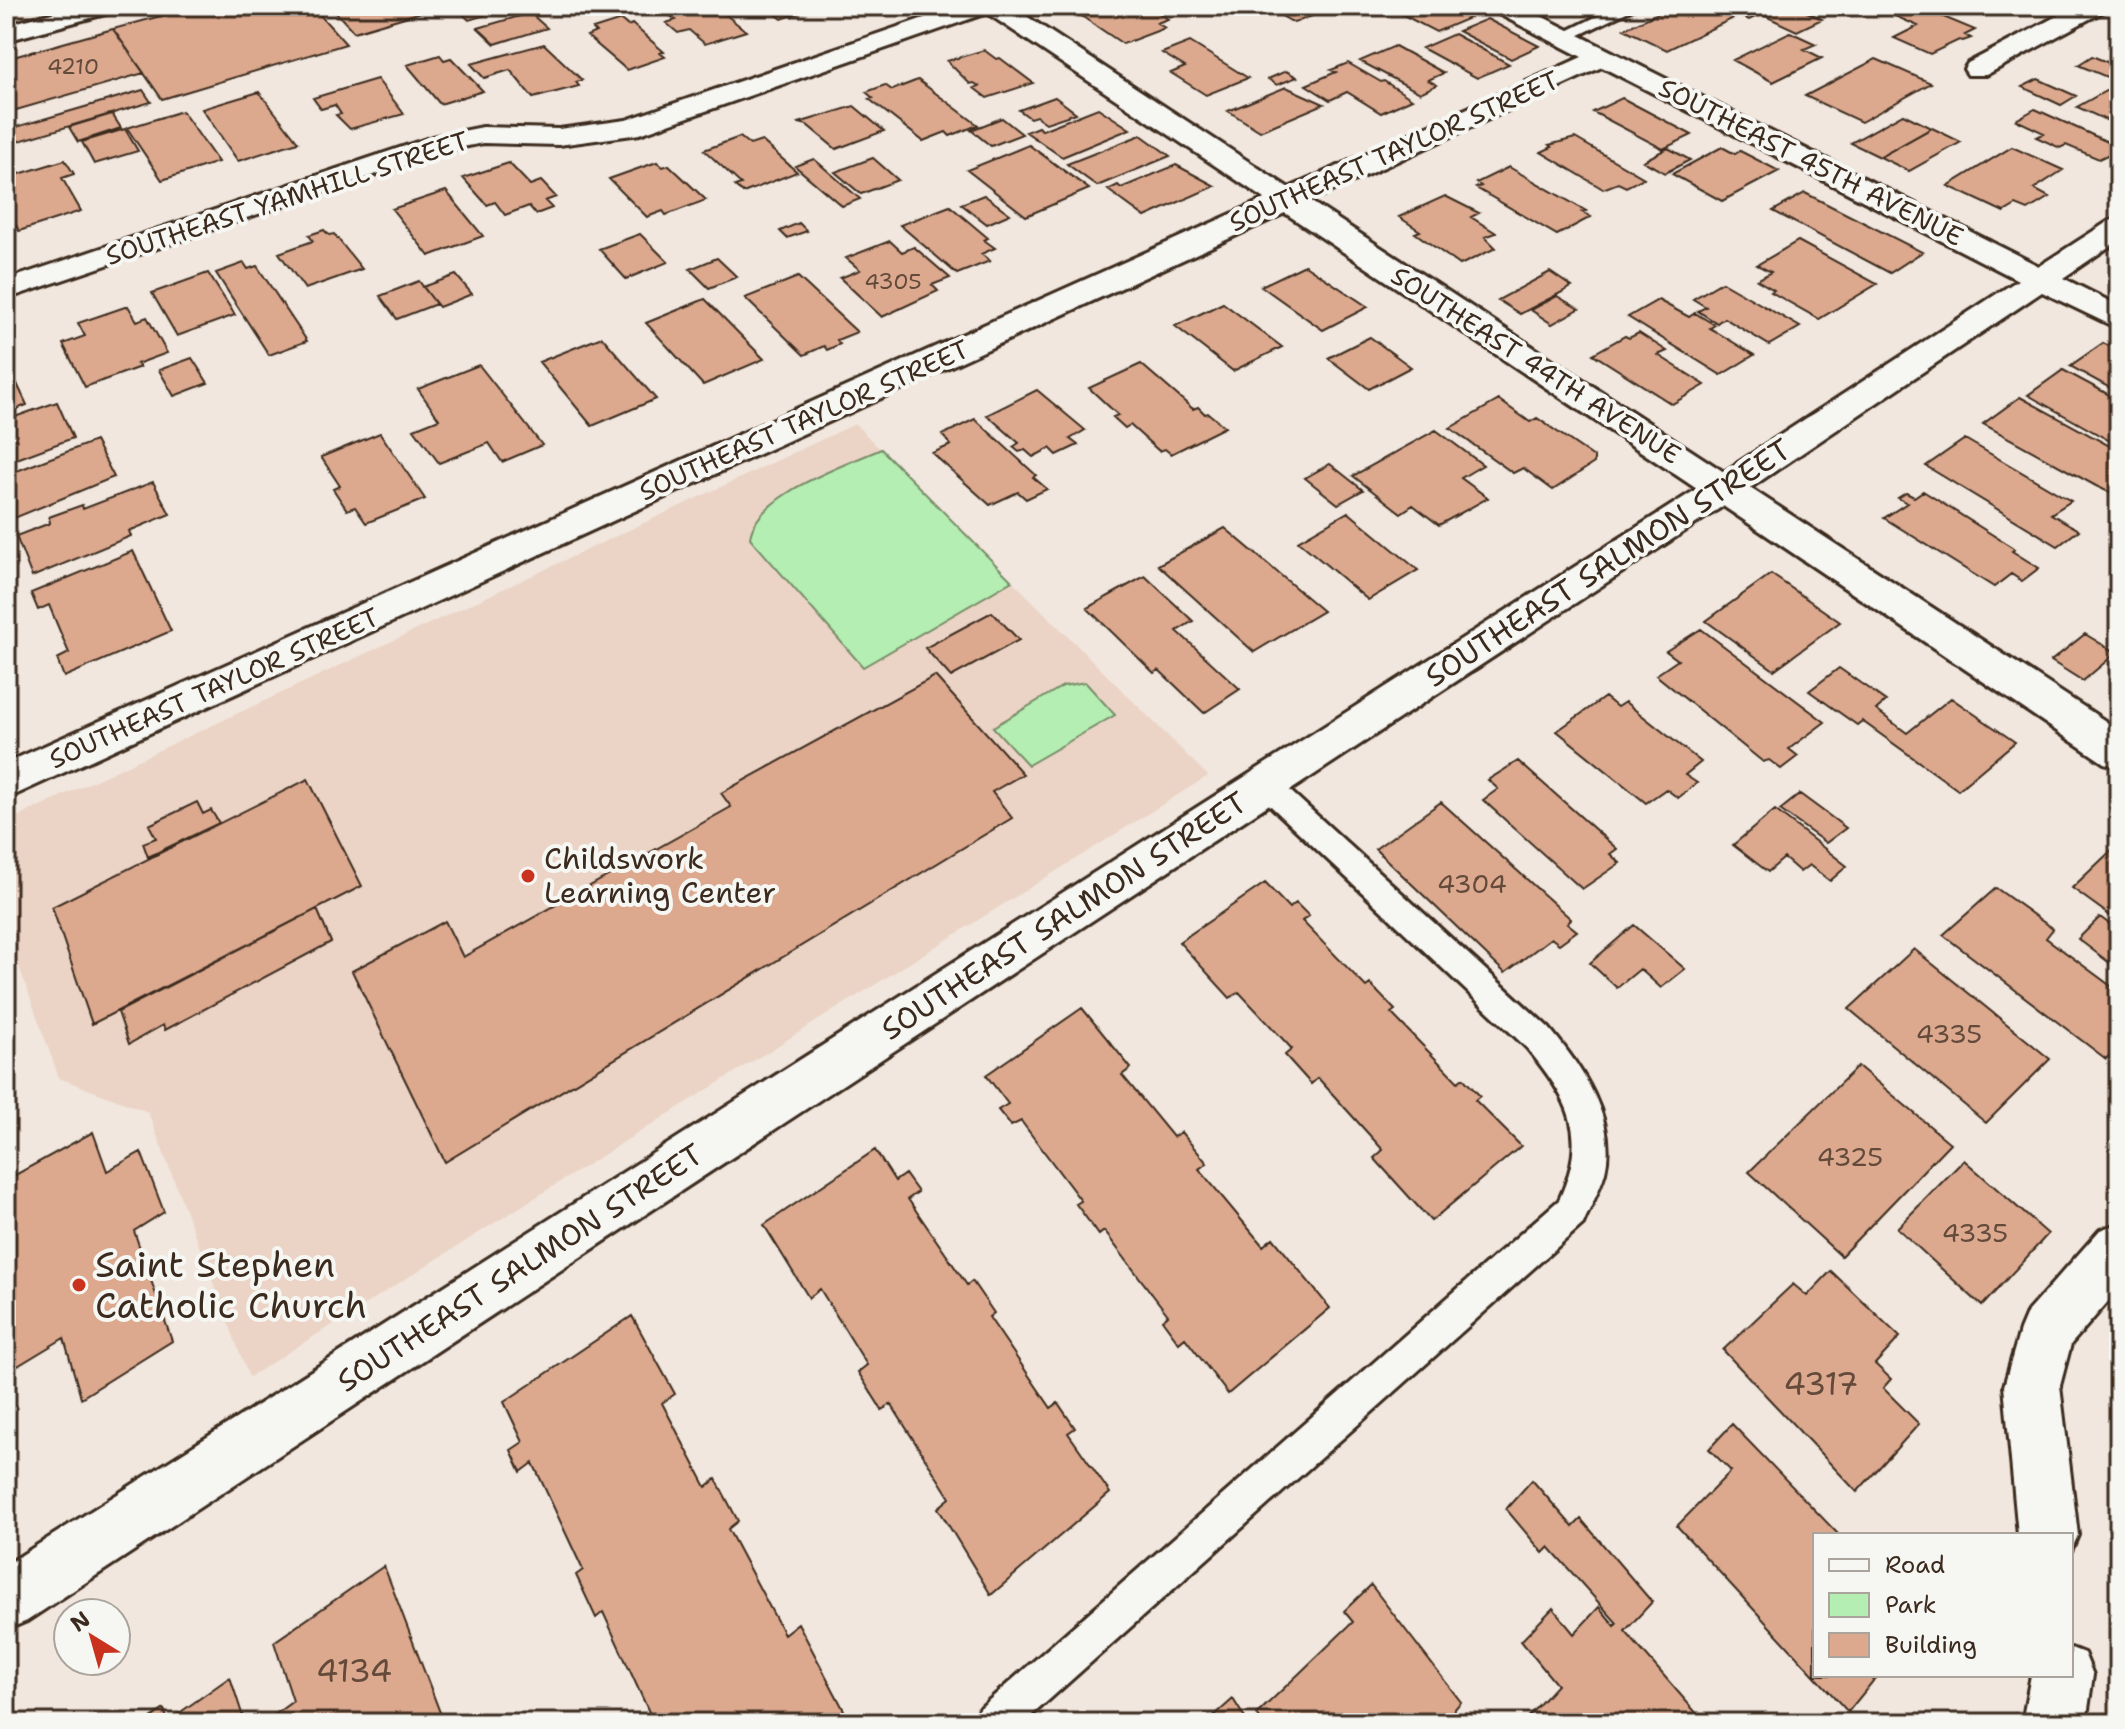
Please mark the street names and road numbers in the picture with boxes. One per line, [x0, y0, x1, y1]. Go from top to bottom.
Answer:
street label: SOUTHEAST TAYLOR STREET [1223, 62, 1564, 239]
street label: SOUTHEAST 45TH AVENUE [1653, 69, 1969, 254]
street label: SOUTHEAST YAMHILL STREET [101, 122, 473, 273]
street label: SOUTHEAST 44TH AVENUE [1385, 258, 1688, 472]
street label: SOUTHEAST TAYLOR STREET [633, 331, 974, 508]
street label: SOUTHEAST SALMON STREET [1417, 429, 1799, 696]
street label: SOUTHEAST TAYLOR STREET [43, 599, 384, 776]
street label: SOUTHEAST SALMON STREET [873, 782, 1255, 1049]
street label: SOUTHEAST SALMON STREET [329, 1134, 711, 1401]

